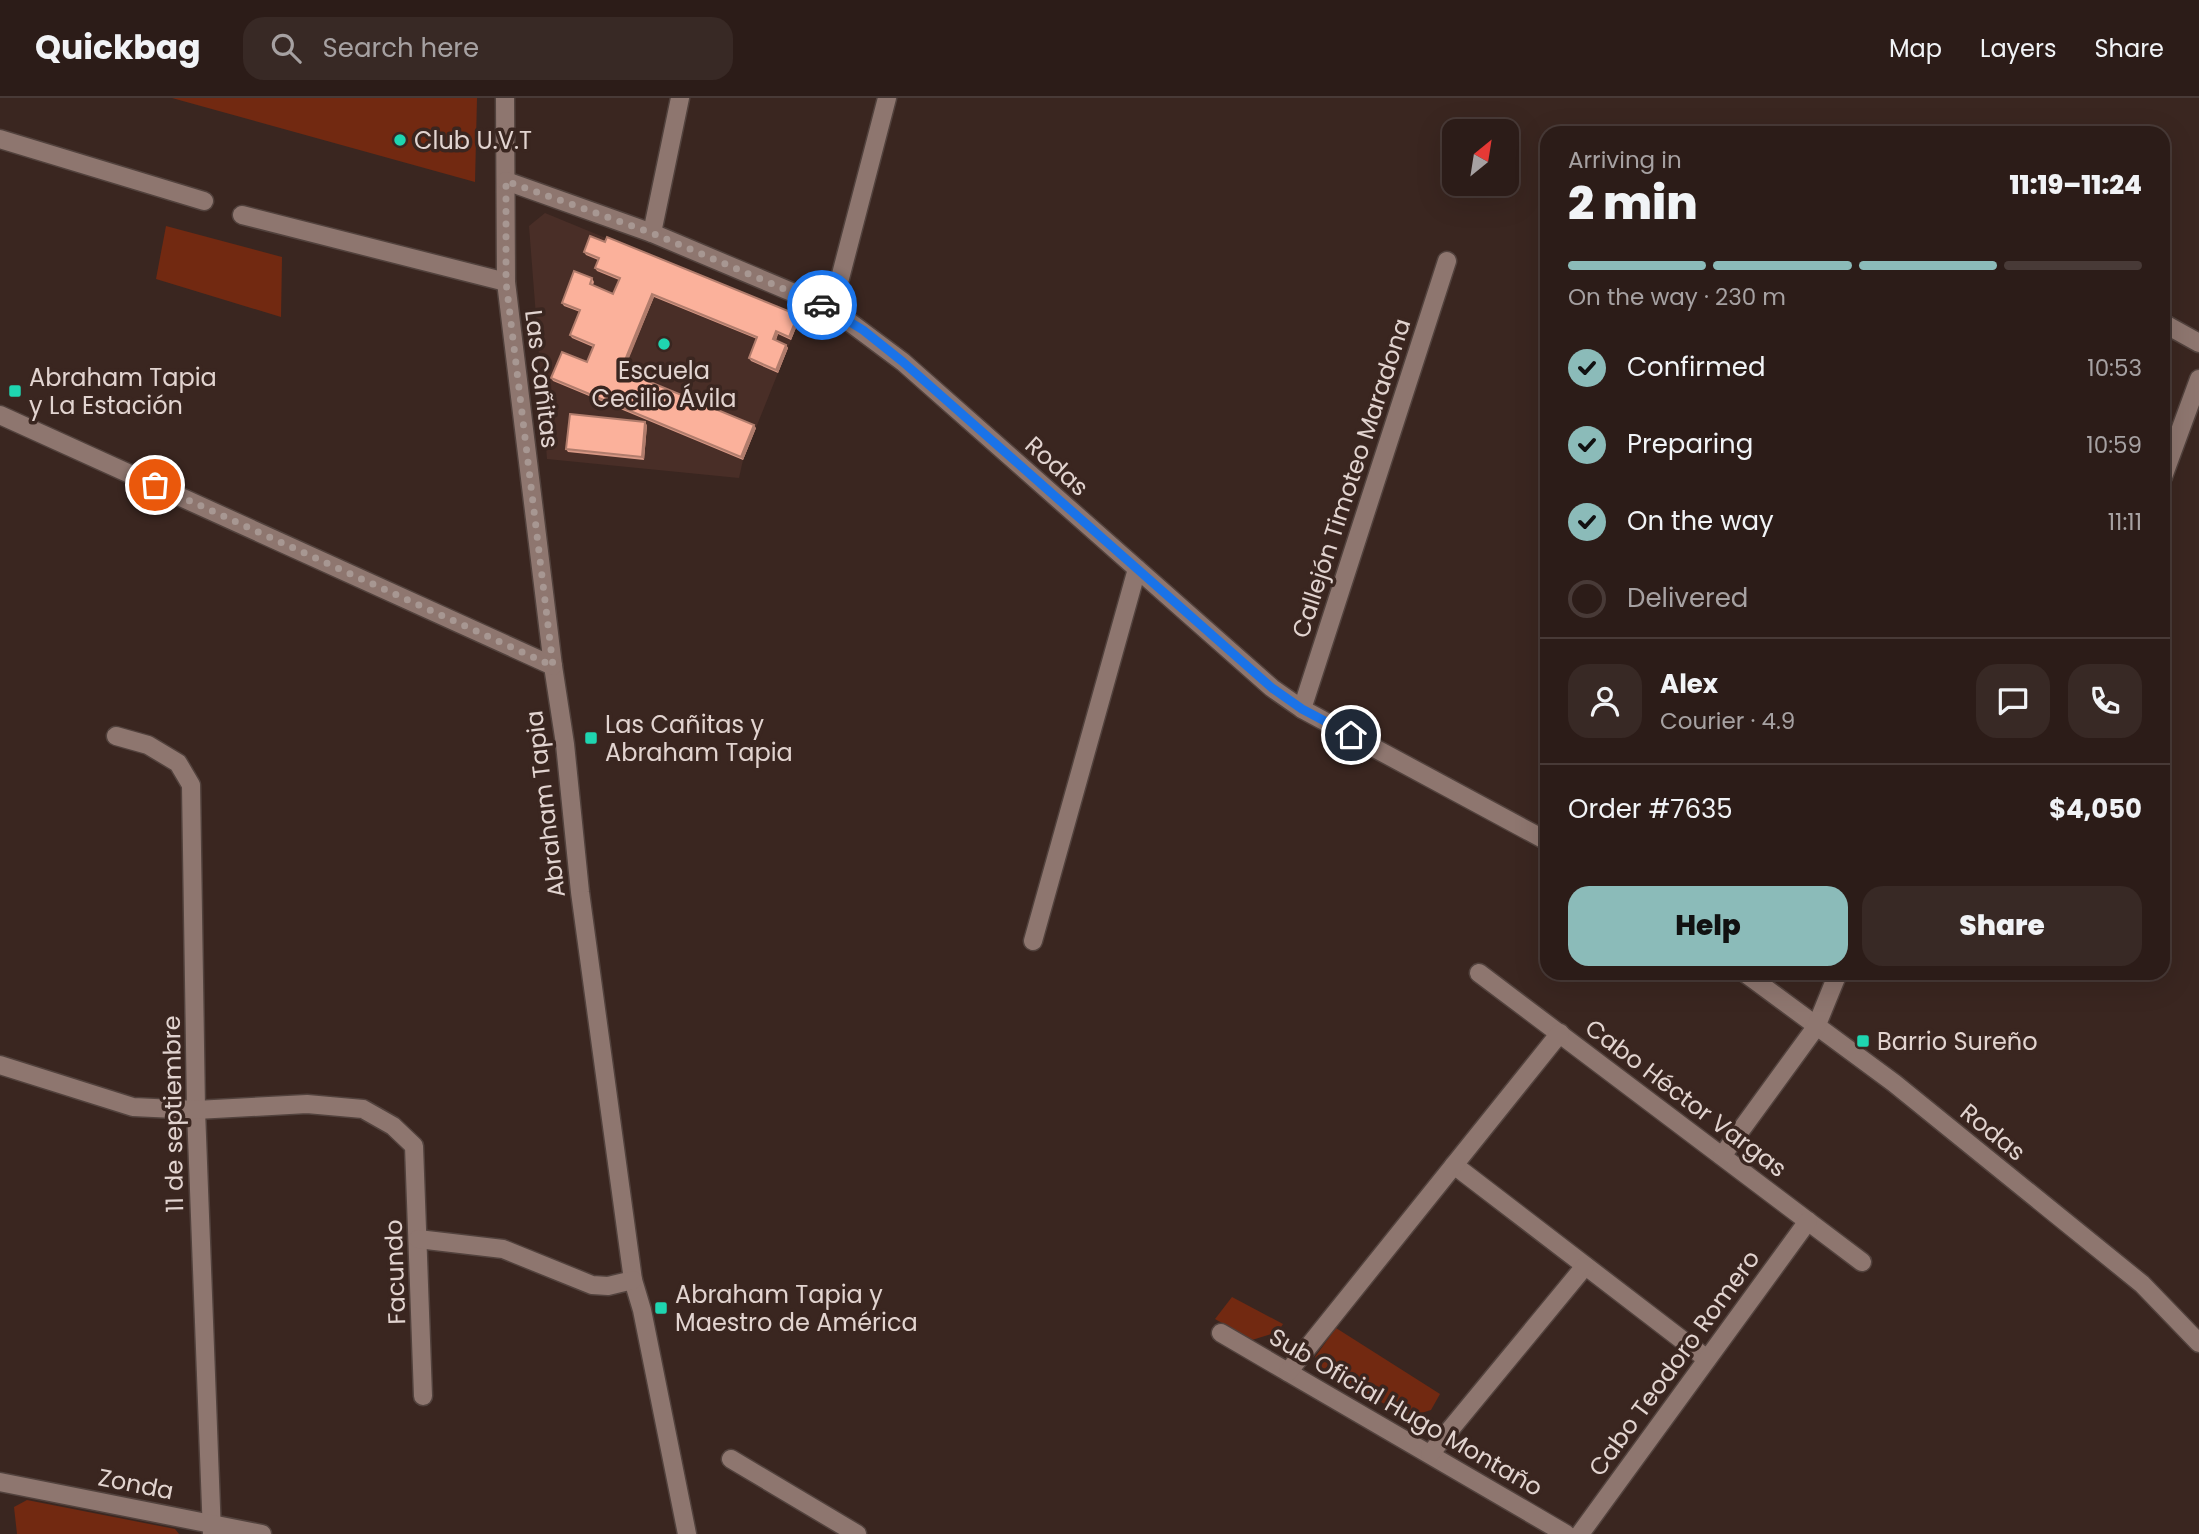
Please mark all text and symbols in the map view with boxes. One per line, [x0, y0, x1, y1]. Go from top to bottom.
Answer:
search box [243, 17, 733, 80]
text: Quickbag [35, 24, 201, 71]
icon: search [267, 29, 305, 67]
text: Search here [323, 30, 479, 66]
text: Map [1889, 32, 1942, 65]
text: Layers [1980, 32, 2056, 65]
text: Share [2094, 32, 2164, 65]
north arrow [1442, 119, 1519, 196]
map controls [1442, 119, 1519, 196]
place label: Club U.V.T [414, 124, 532, 157]
marker: Club U.V.T [392, 132, 408, 148]
text: Arriving in [1568, 144, 1682, 176]
text: 11:19–11:24 [2010, 167, 2142, 203]
text: 2 min [1568, 171, 1698, 235]
courier [787, 270, 857, 340]
text: On the way · 230 m [1568, 281, 1786, 313]
icon: car [803, 286, 841, 324]
street label: Las Cañitas [517, 308, 567, 450]
street label: Callejón Timoteo Maradona [1284, 314, 1418, 642]
marker: Escuela Cecilio Ávila [656, 336, 672, 352]
icon: check [1568, 349, 1606, 387]
text: Confirmed [1627, 349, 1765, 385]
text: 10:53 [2087, 352, 2142, 384]
place label: Escuela Cecilio Ávila [591, 354, 737, 415]
place label: Abraham Tapia y La Estación [29, 361, 217, 422]
marker: Abraham Tapia y La Estación [7, 383, 23, 399]
icon: check [1568, 426, 1606, 464]
text: Preparing [1627, 426, 1753, 462]
street label: Rodas [1018, 429, 1096, 503]
text: 10:59 [2086, 429, 2142, 461]
pin [125, 455, 185, 515]
icon: bag [136, 466, 174, 504]
icon: check [1568, 503, 1606, 541]
text: On the way [1627, 503, 1774, 539]
text: 11:11 [2108, 506, 2142, 538]
text: Delivered [1627, 580, 1748, 616]
button: person [1568, 664, 1642, 738]
button: chat [1976, 664, 2050, 738]
button: phone [2068, 664, 2142, 738]
text: Alex [1660, 666, 1718, 702]
pin [1321, 705, 1381, 765]
text: Courier · 4.9 [1660, 705, 1795, 737]
place label: Las Cañitas y Abraham Tapia [605, 708, 793, 769]
street label: Abraham Tapia [517, 709, 573, 899]
icon: home [1332, 716, 1370, 754]
marker: Las Cañitas y Abraham Tapia [583, 730, 599, 746]
text: Order #7635 [1568, 791, 1733, 827]
text: $4,050 [2049, 791, 2142, 827]
button: Help [1568, 886, 1848, 966]
button: Share [1862, 886, 2142, 966]
street label: Cabo Héctor Vargas [1578, 1011, 1794, 1185]
street label: 11 de septiembre [155, 1015, 191, 1213]
place label: Barrio Sureño [1877, 1025, 2038, 1058]
marker: Barrio Sureño [1855, 1033, 1871, 1049]
street label: Rodas [1953, 1096, 2033, 1168]
street label: Facundo [377, 1219, 413, 1325]
street label: Cabo Teodoro Romero [1581, 1243, 1767, 1483]
place label: Abraham Tapia y Maestro de América [675, 1278, 918, 1339]
marker: Abraham Tapia y Maestro de América [653, 1300, 669, 1316]
street label: Sub Oficial Hugo Montaño [1263, 1320, 1549, 1504]
street label: Zonda [95, 1461, 177, 1507]

